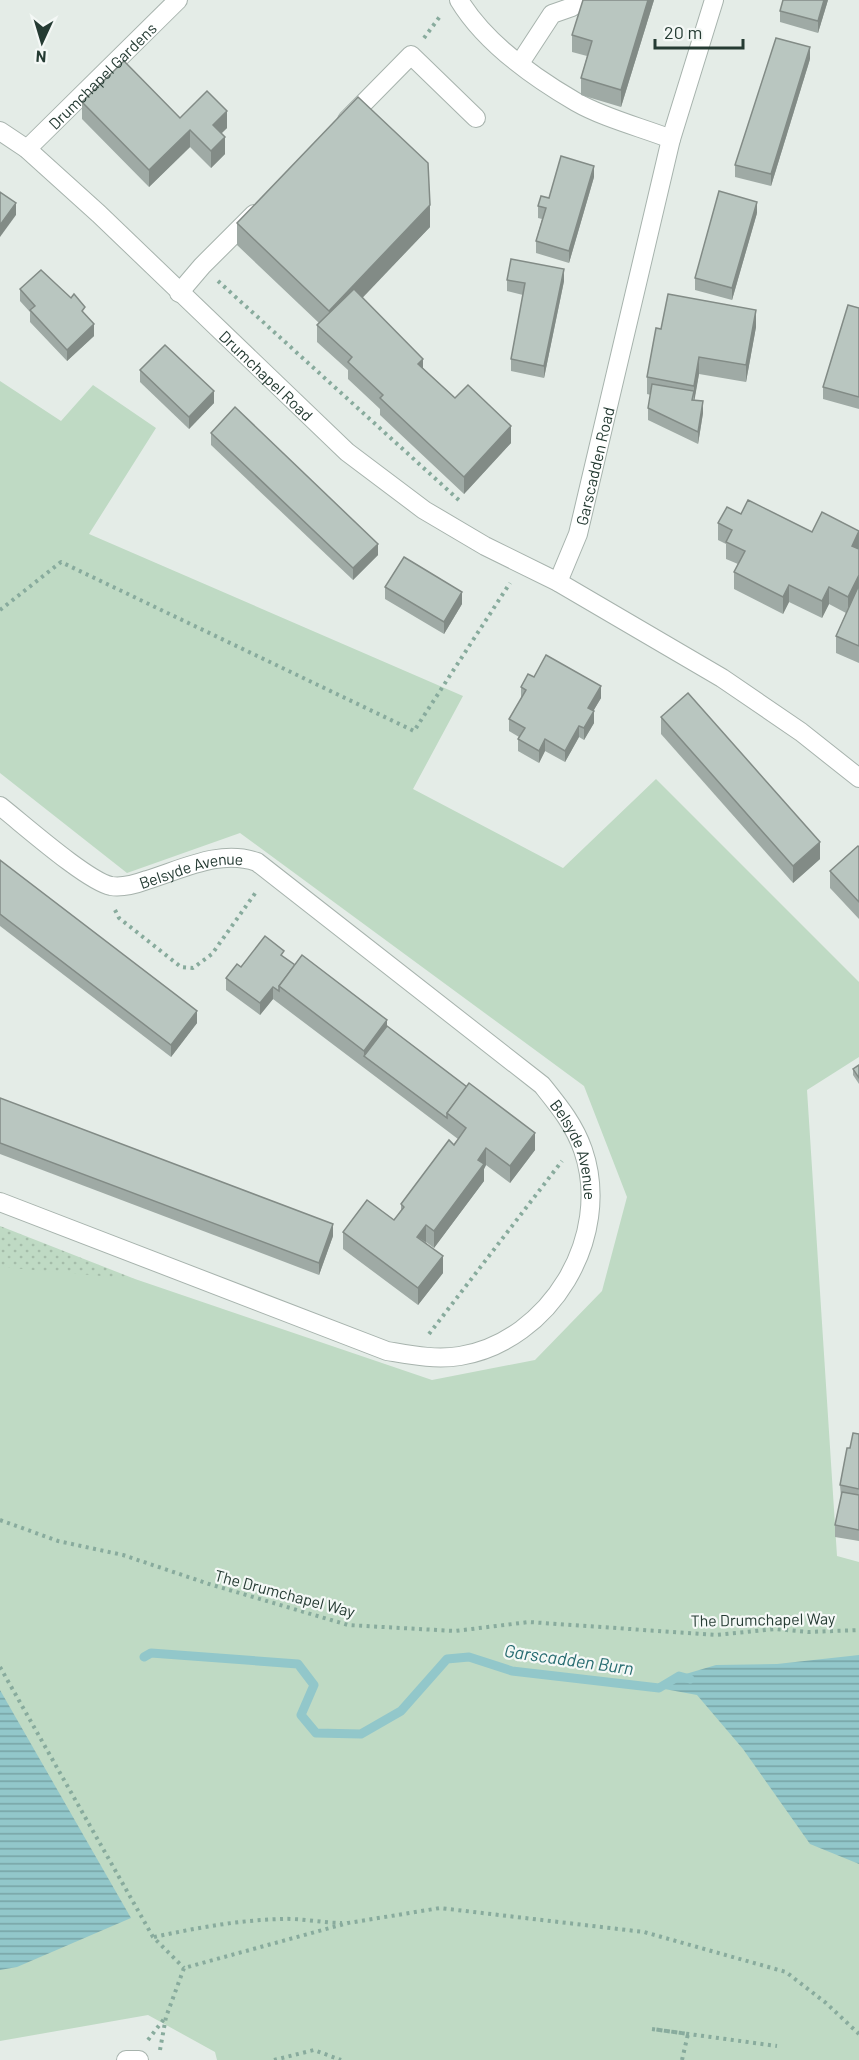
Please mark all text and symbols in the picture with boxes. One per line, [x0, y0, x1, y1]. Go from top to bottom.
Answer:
north arrow [12, 12, 72, 72]
scale bar [655, 12, 744, 50]
street label: Drumchapel Gardens [44, 18, 160, 133]
text: 20 m [664, 21, 702, 43]
text: N [35, 48, 47, 67]
street label: Drumchapel Road [216, 326, 317, 424]
street label: Garscadden Road [571, 405, 617, 527]
street label: Belsyde Avenue [136, 848, 244, 892]
street label: Belsyde Avenue [547, 1095, 600, 1200]
street label: The Drumchapel Way [213, 1565, 358, 1621]
street label: The Drumchapel Way [690, 1608, 836, 1630]
water label: Garscadden Burn [503, 1639, 635, 1679]

